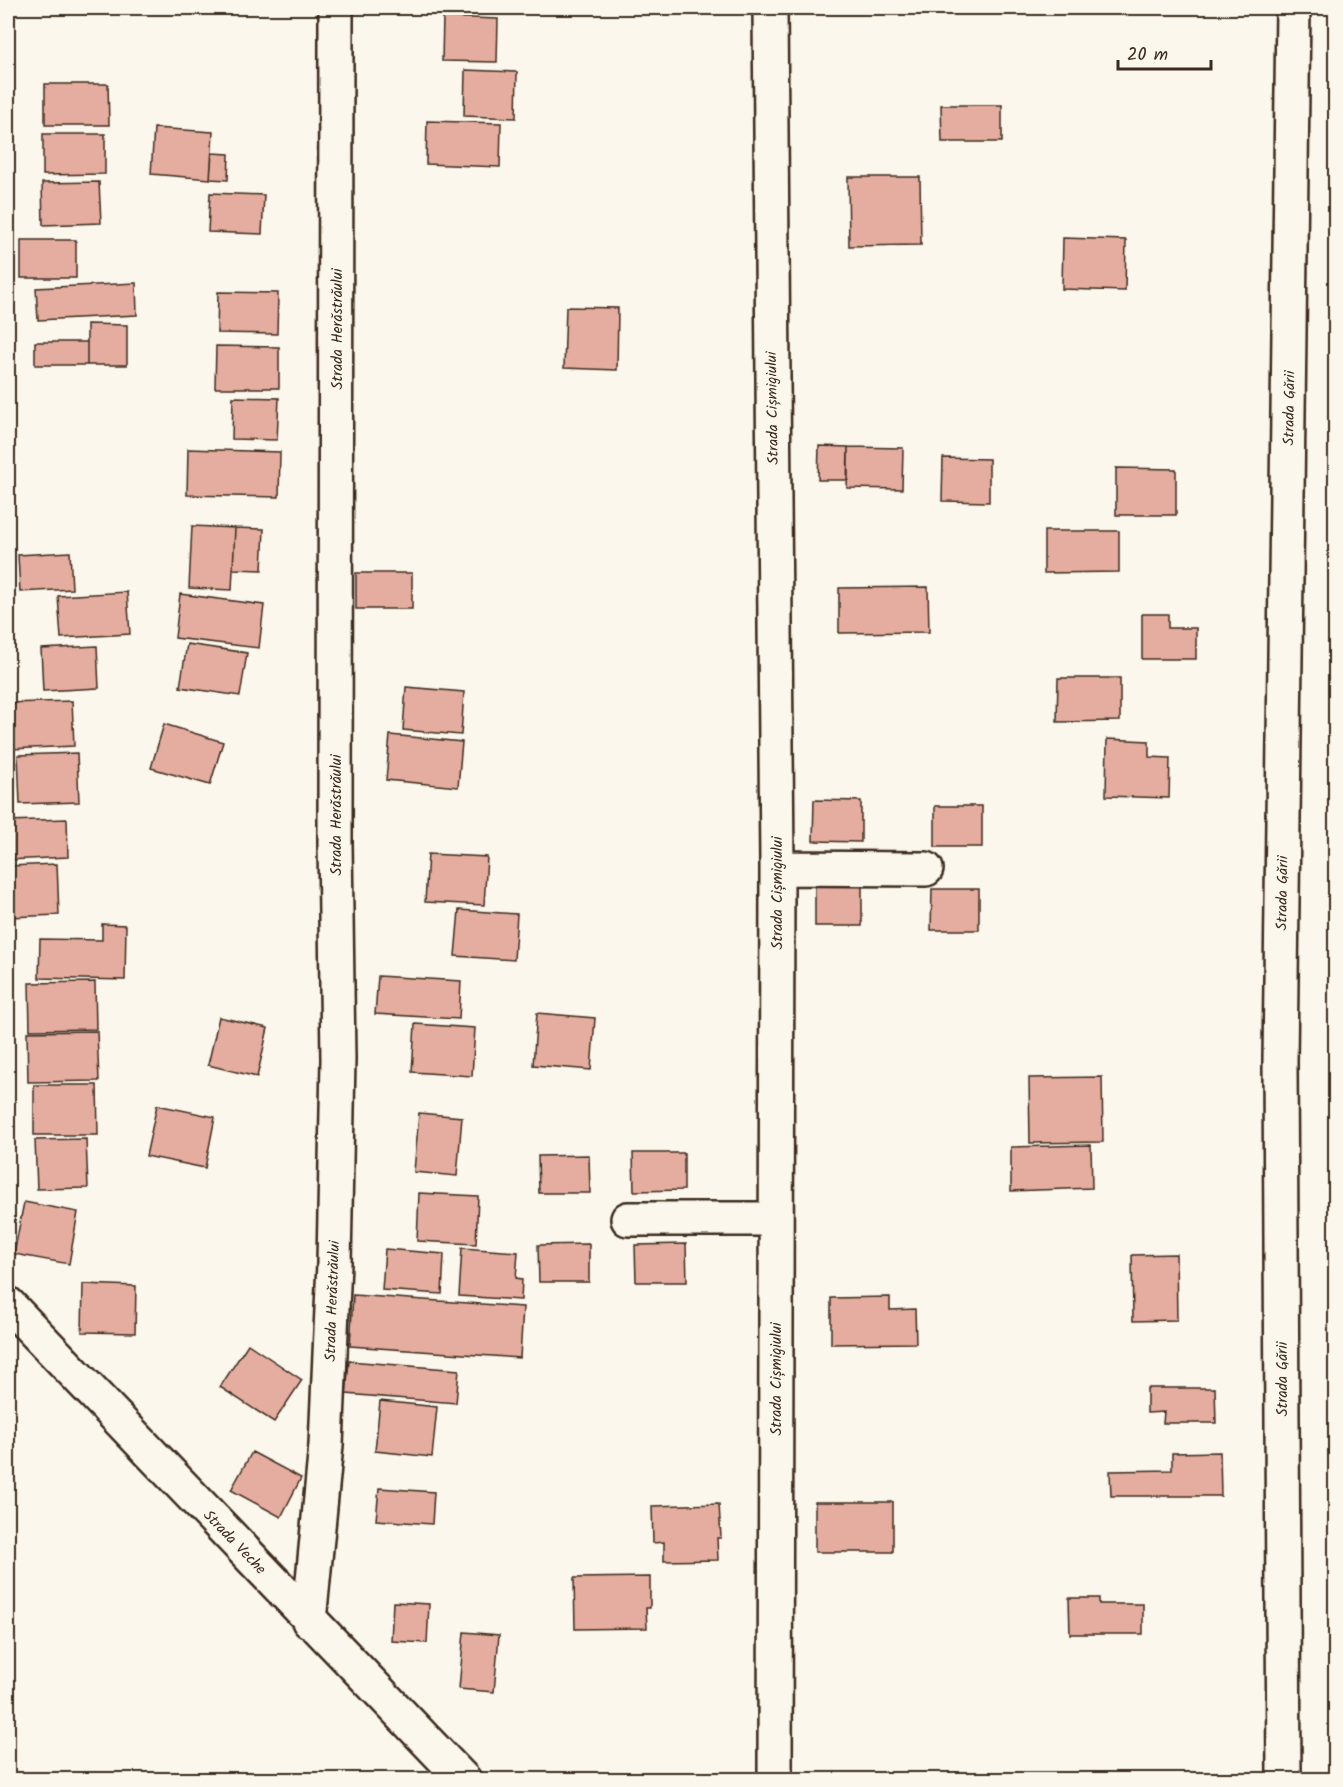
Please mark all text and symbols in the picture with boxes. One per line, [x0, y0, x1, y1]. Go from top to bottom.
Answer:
scale bar [1118, 33, 1211, 71]
text: 20 m [1127, 41, 1168, 70]
street label: Strada Herăstrăului [326, 267, 350, 390]
street label: Strada Cișmigiului [760, 350, 786, 465]
street label: Strada Gării [1277, 369, 1303, 446]
street label: Strada Herăstrăului [325, 753, 349, 876]
street label: Strada Cișmigiului [766, 835, 790, 950]
street label: Strada Gării [1270, 854, 1296, 931]
street label: Strada Herăstrăului [319, 1239, 347, 1362]
street label: Strada Cișmigiului [765, 1321, 789, 1436]
street label: Strada Gării [1271, 1340, 1295, 1416]
street label: Strada Veche [197, 1505, 272, 1581]

